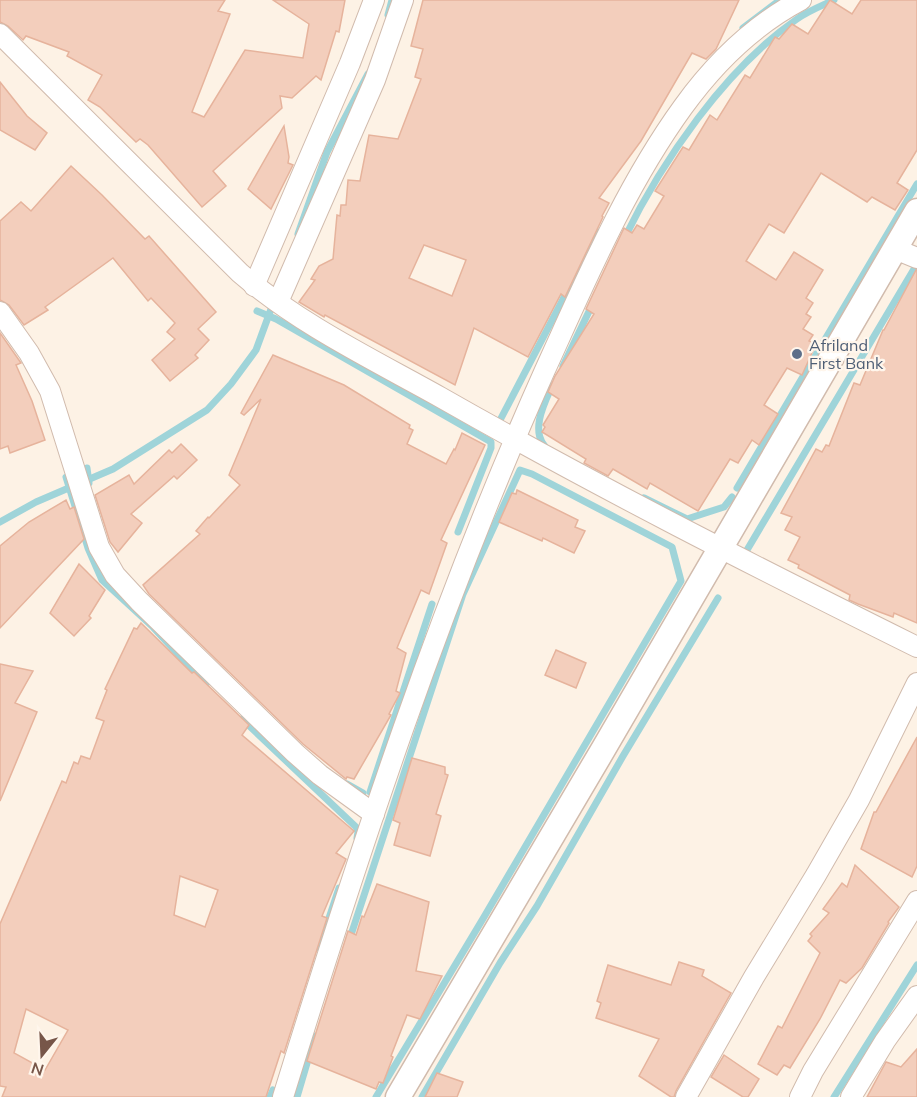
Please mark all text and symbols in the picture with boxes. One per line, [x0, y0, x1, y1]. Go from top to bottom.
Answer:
place label: Afriland First Bank [809, 335, 884, 373]
marker: Afriland First Bank [790, 347, 804, 361]
north arrow [12, 1025, 72, 1085]
text: N [29, 1058, 46, 1081]

